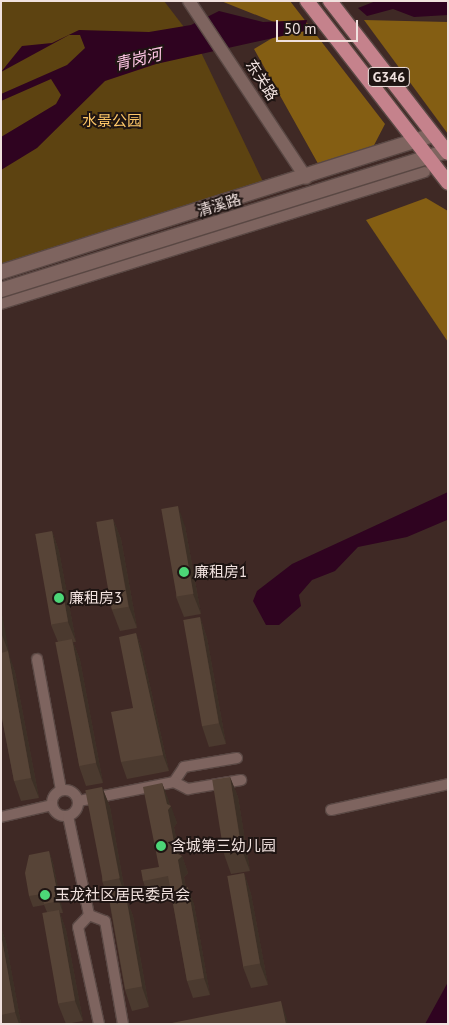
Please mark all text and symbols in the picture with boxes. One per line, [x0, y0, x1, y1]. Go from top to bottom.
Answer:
scale bar [279, 10, 362, 42]
text: 50 m [284, 19, 317, 38]
water label: 青岗河 [112, 44, 164, 74]
street label: 东关路 [242, 56, 282, 104]
road number: G346 [368, 66, 410, 88]
park label: 水景公园 [82, 112, 142, 130]
street label: 清溪路 [195, 190, 243, 220]
place label: 廉租房1 [194, 563, 247, 581]
marker: 廉租房1 [178, 566, 190, 578]
place label: 廉租房3 [69, 589, 122, 607]
marker: 廉租房3 [53, 592, 65, 604]
place label: 含城第三幼儿园 [171, 837, 276, 855]
marker: 含城第三幼儿园 [155, 840, 167, 852]
place label: 玉龙社区居民委员会 [55, 886, 190, 904]
marker: 玉龙社区居民委员会 [39, 889, 51, 901]

